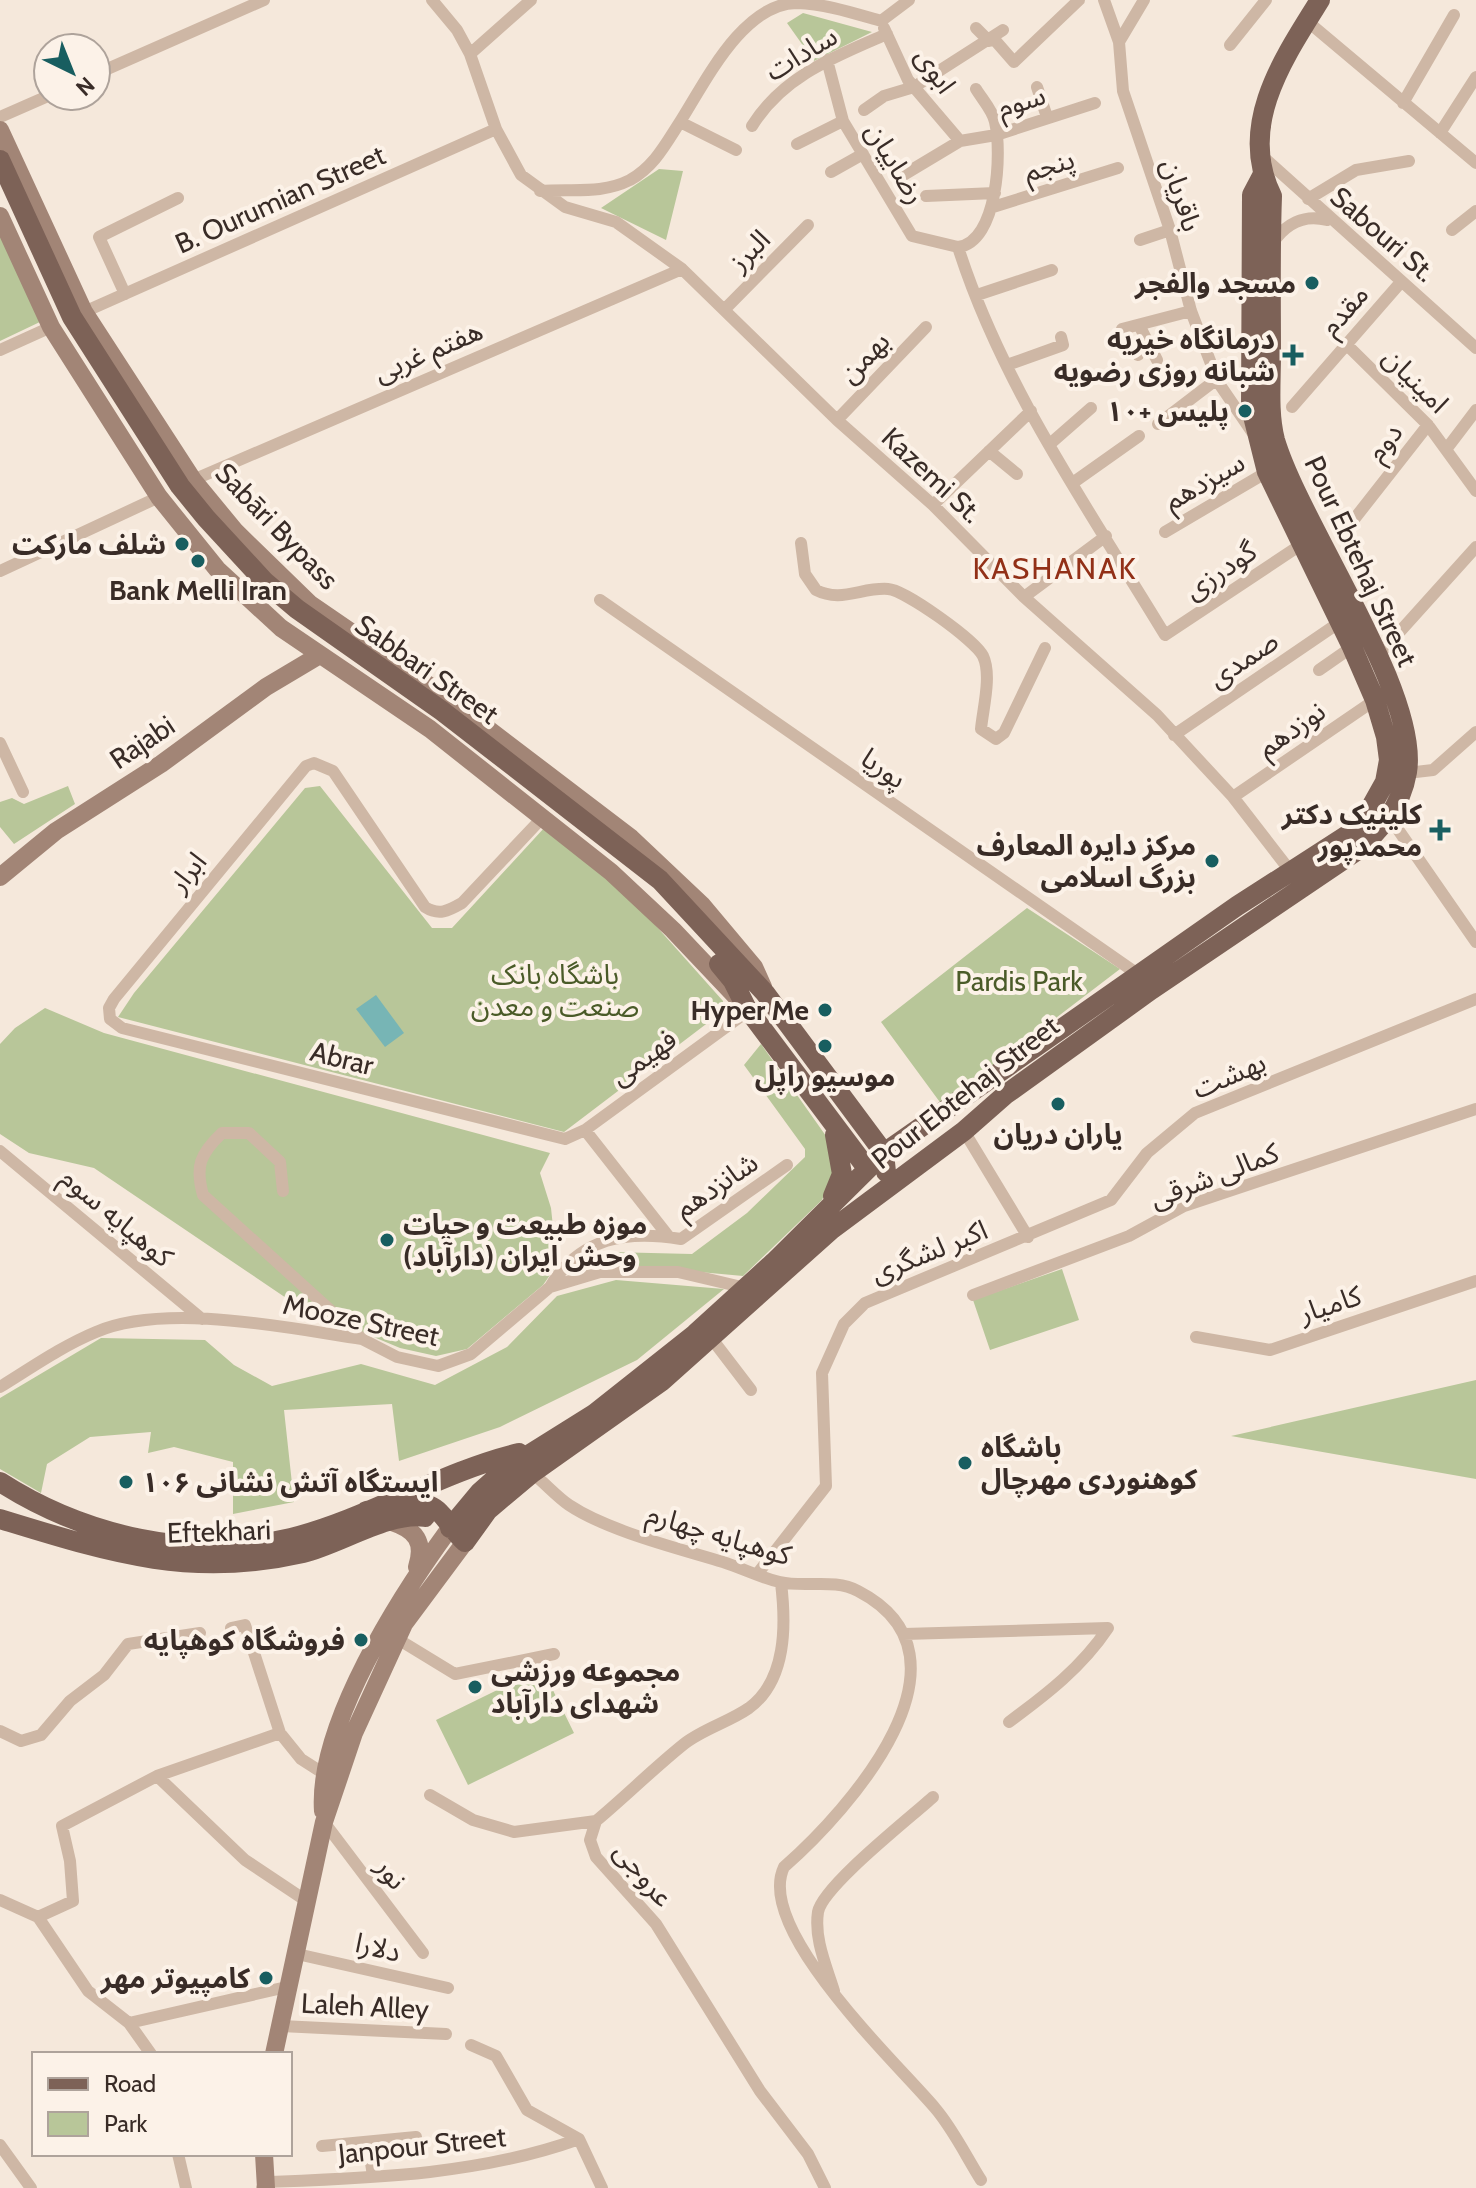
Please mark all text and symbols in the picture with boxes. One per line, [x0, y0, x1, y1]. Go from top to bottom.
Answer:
street label: سادات [759, 18, 843, 88]
north arrow [32, 32, 112, 112]
street label: ابوی [908, 40, 964, 100]
text: N [70, 71, 100, 101]
street label: سوم [993, 77, 1051, 129]
street label: رضاییان [859, 116, 933, 210]
street label: B. Ourumian Street [170, 137, 390, 261]
street label: پنجم [1019, 141, 1080, 194]
street label: باقریان [1154, 154, 1210, 236]
street label: Sabouri St. [1324, 179, 1442, 289]
street label: البرز [720, 222, 777, 279]
place label: مسجد والفجر [1134, 266, 1296, 300]
marker: مسجد والفجر [1303, 274, 1321, 292]
street label: مقدم [1312, 277, 1379, 345]
street label: هفتم غربی [368, 313, 489, 394]
place label: درمانگاه خیریه شبانه روزی رضویه [1054, 322, 1275, 388]
street label: بهمن [832, 324, 896, 390]
street label: امینیان [1376, 340, 1456, 420]
marker: درمانگاه خیریه شبانه روزی رضویه [1282, 344, 1304, 366]
place label: پلیس +۱۰ [1107, 394, 1229, 430]
marker: پلیس +۱۰ [1236, 402, 1254, 420]
street label: دوم [1358, 416, 1413, 470]
street label: Kazemi St. [875, 420, 989, 530]
street label: سیزدهم [1157, 444, 1253, 522]
street label: Pour Ebtehaj Street [1297, 450, 1425, 672]
street label: Sabāri Bypass [208, 456, 346, 596]
place label: شلف مارکت [12, 527, 166, 561]
street label: گودرزی [1177, 533, 1263, 606]
marker: شلف مارکت [173, 535, 191, 553]
district label: KASHANAK [972, 550, 1138, 587]
marker: Bank Melli Iran [189, 552, 207, 570]
place label: Bank Melli Iran [109, 573, 287, 607]
street label: Sabbari Street [349, 607, 505, 731]
street label: صمدی [1201, 623, 1285, 695]
street label: نوزدهم [1250, 693, 1334, 769]
street label: Rajabi [103, 708, 181, 776]
street label: پوریا [854, 740, 913, 797]
place label: کلینیک دکتر محمدپور [1281, 797, 1422, 865]
marker: کلینیک دکتر محمدپور [1429, 819, 1451, 841]
place label: مرکز دایره المعارف بزرگ اسلامی [976, 828, 1196, 894]
street label: ابرار [160, 845, 213, 900]
marker: مرکز دایره المعارف بزرگ اسلامی [1203, 852, 1221, 870]
park label: باشگاه بانک صنعت و معدن [471, 957, 639, 1023]
park label: Pardis Park [955, 964, 1083, 998]
place label: Hyper Me [690, 993, 809, 1027]
marker: Hyper Me [816, 1001, 834, 1019]
street label: Pour Ebtehaj Street [865, 1008, 1065, 1176]
street label: فهیمی [603, 1022, 683, 1092]
street label: Abrar [307, 1034, 377, 1082]
marker: موسیو راپل [816, 1037, 834, 1055]
street label: بهشت [1187, 1044, 1271, 1106]
place label: موسیو راپل [755, 1059, 895, 1095]
marker: یاران دریان [1049, 1095, 1067, 1113]
place label: یاران دریان [993, 1117, 1123, 1151]
street label: کمالی شرقی [1145, 1135, 1284, 1215]
street label: شانزدهم [668, 1145, 767, 1229]
street label: کوهپایه سوم [51, 1160, 181, 1277]
place label: موزه طبیعت و حیات وحش ایران (دارآباد) [403, 1207, 647, 1273]
street label: اکبر لشگری [866, 1212, 992, 1290]
marker: موزه طبیعت و حیات وحش ایران (دارآباد) [378, 1231, 396, 1249]
street label: کامیار [1294, 1278, 1366, 1330]
street label: Mooze Street [280, 1287, 442, 1353]
place label: باشگاه کوهنوردی مهرچال [981, 1430, 1197, 1498]
marker: باشگاه کوهنوردی مهرچال [956, 1454, 974, 1472]
place label: ایستگاه آتش نشانی ۱۰۶ [142, 1465, 438, 1499]
marker: ایستگاه آتش نشانی ۱۰۶ [117, 1473, 135, 1491]
street label: کوهپایه چهارم [641, 1496, 796, 1576]
street label: Eftekhari [166, 1512, 272, 1550]
place label: فروشگاه کوهپایه [144, 1623, 345, 1659]
marker: فروشگاه کوهپایه [352, 1631, 370, 1649]
place label: مجموعه ورزشی شهدای دارآباد [491, 1654, 680, 1720]
marker: مجموعه ورزشی شهدای دارآباد [466, 1678, 484, 1696]
street label: عروجی [607, 1834, 681, 1914]
street label: نور [368, 1850, 415, 1896]
street label: دلارا [352, 1925, 404, 1969]
place label: کامپیوتر مهر [100, 1961, 250, 1997]
marker: کامپیوتر مهر [257, 1969, 275, 1987]
street label: Laleh Alley [300, 1986, 430, 2026]
legend [32, 2052, 292, 2156]
text: Road [104, 2069, 156, 2098]
text: Park [104, 2109, 147, 2138]
street label: Janpour Street [335, 2119, 508, 2171]

